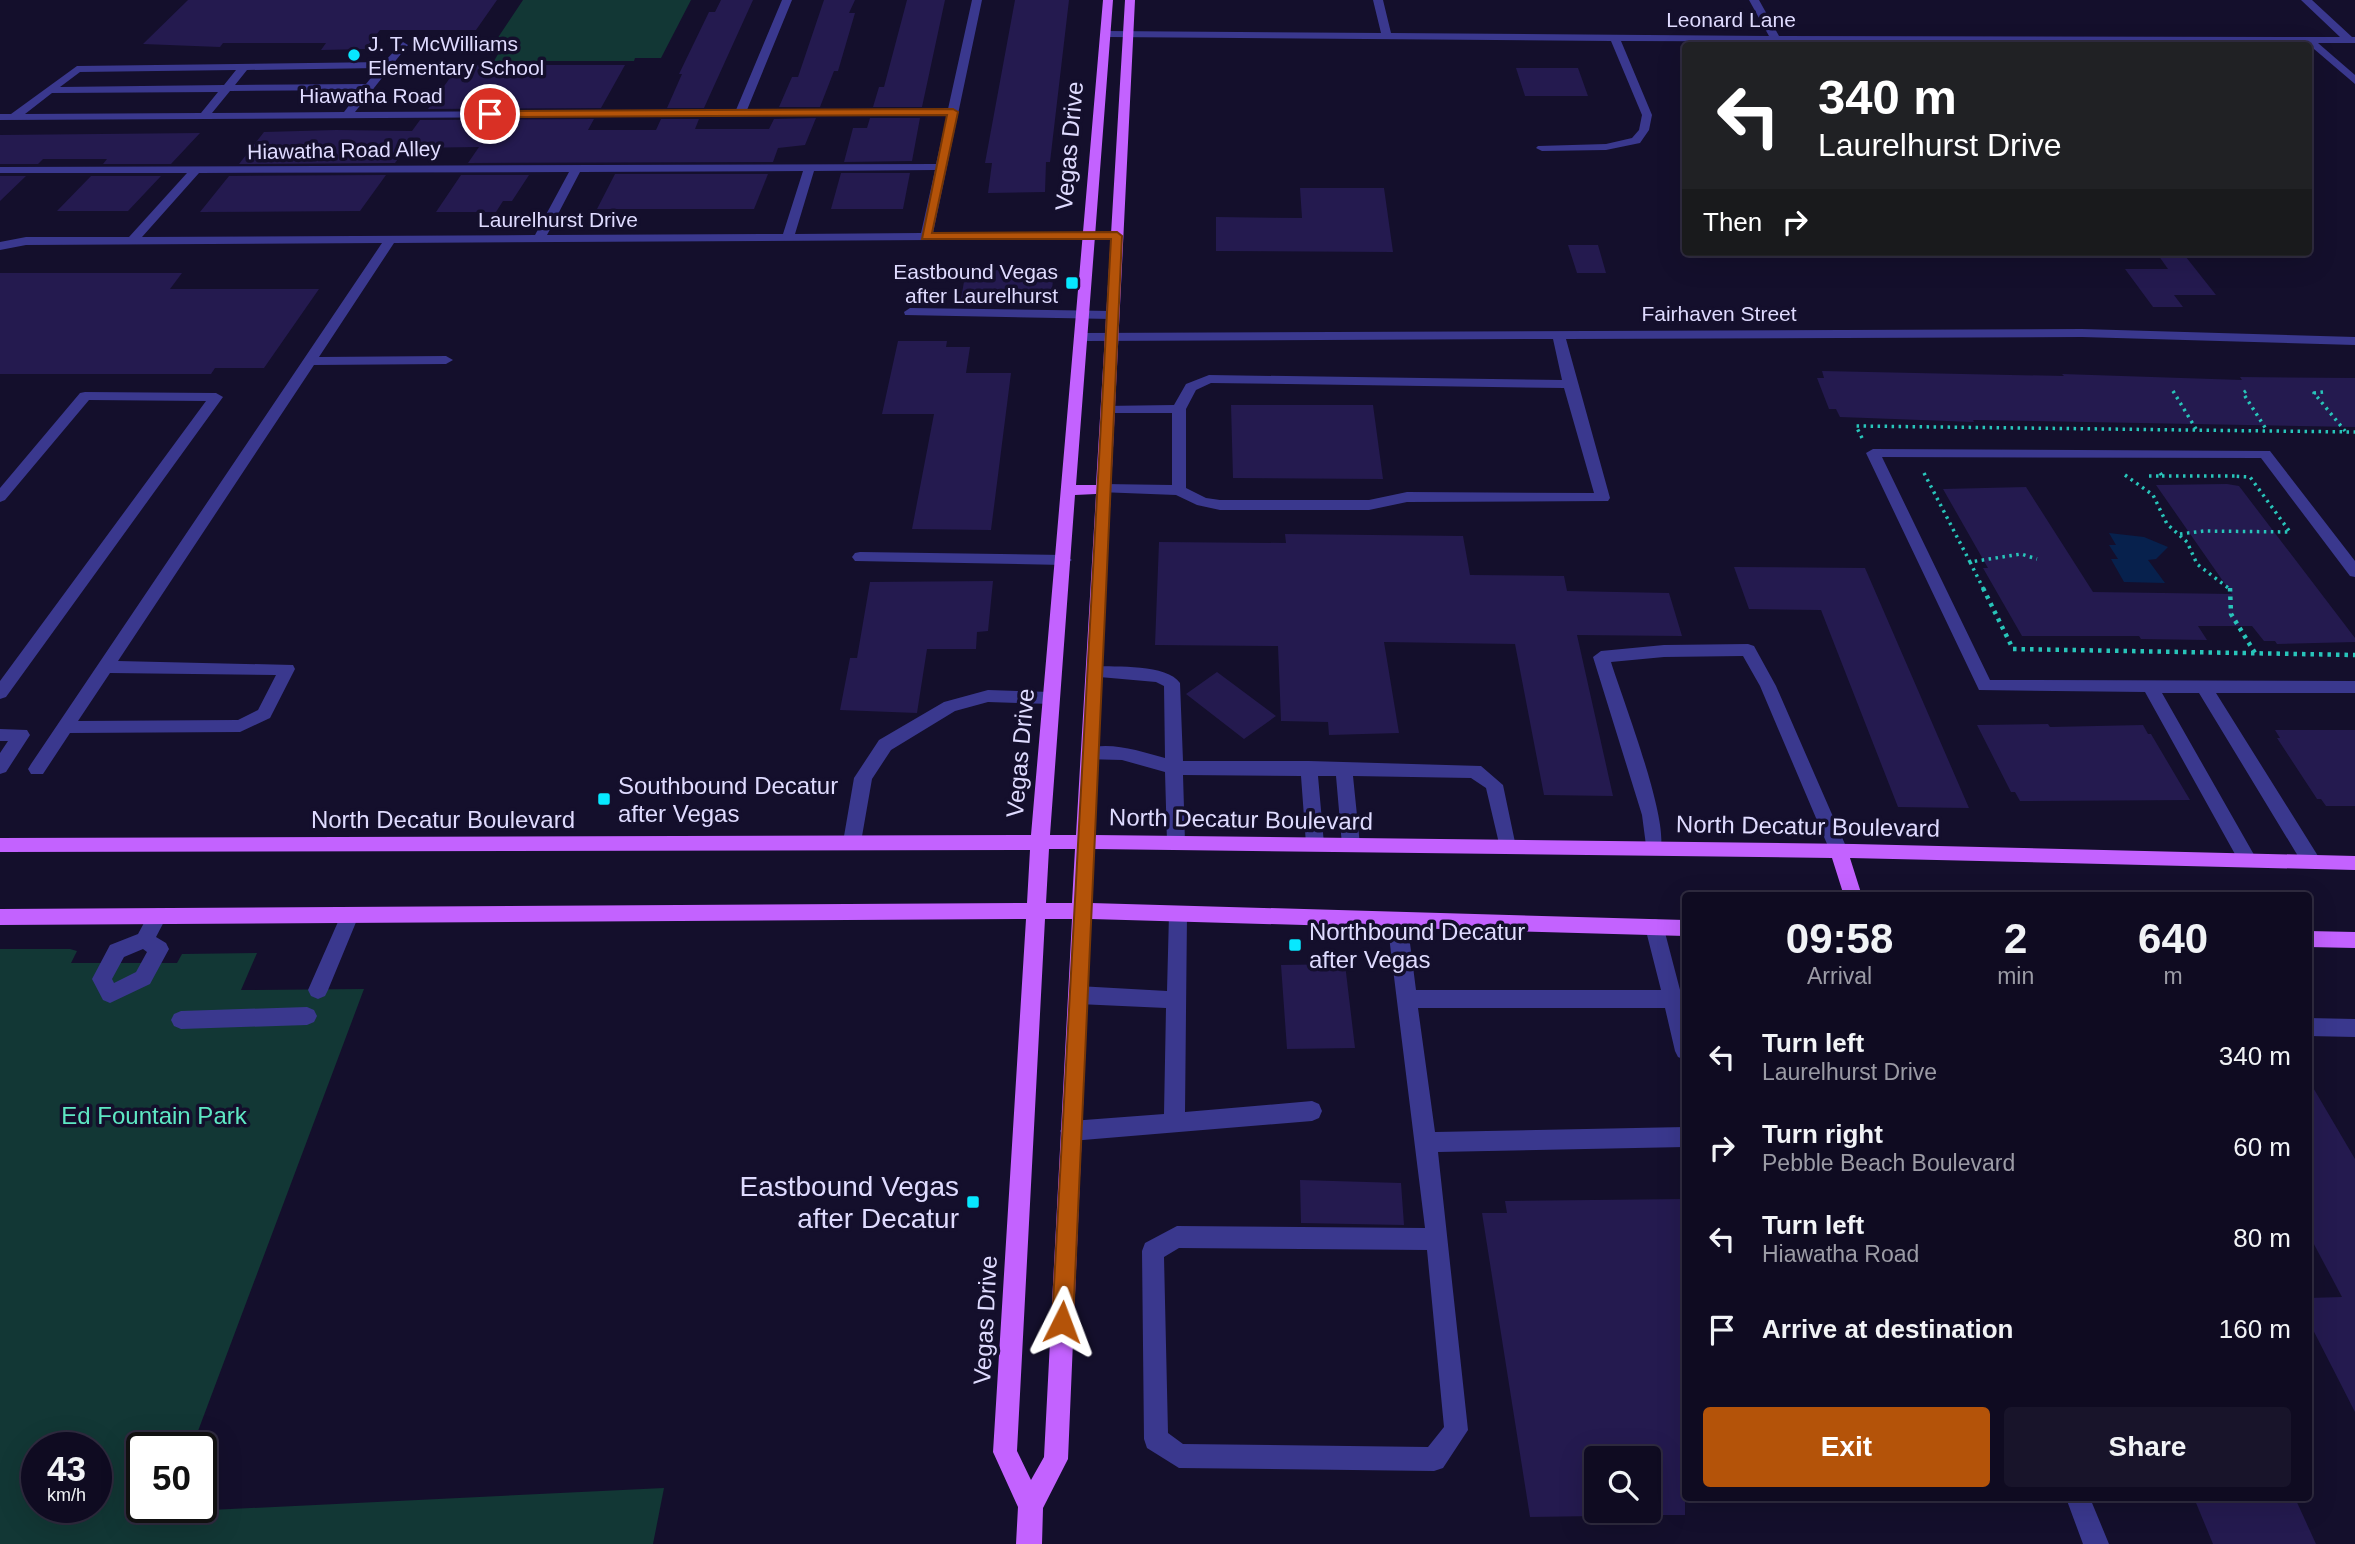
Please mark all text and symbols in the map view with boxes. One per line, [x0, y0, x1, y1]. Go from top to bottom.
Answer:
street label: Leonard Lane [1666, 8, 1796, 31]
place label: J. T. McWilliams Elementary School [368, 32, 544, 79]
marker: J. T. McWilliams Elementary School [346, 47, 362, 63]
icon: left [1703, 70, 1794, 161]
text: 340 m [1818, 70, 1957, 124]
street label: Vegas Drive [1050, 80, 1088, 212]
street label: Hiawatha Road [299, 84, 443, 107]
pin [460, 84, 520, 144]
icon: arrive [471, 95, 509, 133]
text: Laurelhurst Drive [1818, 127, 2062, 163]
street label: Hiawatha Road Alley [247, 137, 442, 163]
icon: right [1776, 203, 1814, 241]
text: Then [1703, 207, 1762, 237]
street label: Laurelhurst Drive [478, 208, 638, 231]
place label: Eastbound Vegas after Laurelhurst [893, 260, 1058, 307]
marker: Eastbound Vegas after Laurelhurst [1064, 275, 1080, 291]
street label: Fairhaven Street [1641, 302, 1797, 325]
street label: Vegas Drive [1001, 687, 1039, 819]
place label: Southbound Decatur after Vegas [618, 772, 838, 827]
marker: Southbound Decatur after Vegas [596, 791, 612, 807]
street label: North Decatur Boulevard [1109, 803, 1373, 835]
street label: North Decatur Boulevard [311, 806, 575, 833]
street label: North Decatur Boulevard [1676, 810, 1940, 842]
text: 09:58 [1786, 915, 1893, 962]
text: 2 [2004, 915, 2027, 962]
text: 640 [2138, 915, 2208, 962]
place label: Northbound Decatur after Vegas [1309, 918, 1525, 973]
marker: Northbound Decatur after Vegas [1287, 937, 1303, 953]
text: Arrival [1807, 963, 1872, 989]
text: min [1997, 963, 2034, 989]
text: m [2164, 963, 2183, 989]
text: Turn left [1762, 1028, 1864, 1058]
icon: left [1703, 1038, 1741, 1076]
text: 340 m [2219, 1041, 2291, 1071]
text: Laurelhurst Drive [1762, 1059, 1937, 1085]
park label: Ed Fountain Park [61, 1102, 248, 1129]
text: Turn right [1762, 1119, 1883, 1149]
icon: right [1703, 1129, 1741, 1167]
text: 60 m [2233, 1132, 2291, 1162]
text: Pebble Beach Boulevard [1762, 1150, 2015, 1176]
place label: Eastbound Vegas after Decatur [739, 1171, 959, 1234]
marker: Eastbound Vegas after Decatur [965, 1194, 981, 1210]
text: Turn left [1762, 1210, 1864, 1240]
icon: left [1703, 1220, 1741, 1258]
text: 80 m [2233, 1223, 2291, 1253]
text: Hiawatha Road [1762, 1241, 1919, 1267]
street label: Vegas Drive [968, 1255, 1002, 1385]
position arrow [1025, 1285, 1099, 1359]
icon: arrive [1703, 1311, 1741, 1349]
text: Arrive at destination [1762, 1314, 2013, 1344]
text: 160 m [2219, 1314, 2291, 1344]
button: Exit [1703, 1407, 1990, 1487]
button: Share [2004, 1407, 2291, 1487]
speed limit sign: 50 [126, 1432, 217, 1523]
map controls [1584, 1446, 1661, 1523]
button: search [1584, 1446, 1661, 1523]
text: 43 [47, 1449, 86, 1488]
text: km/h [47, 1485, 86, 1505]

